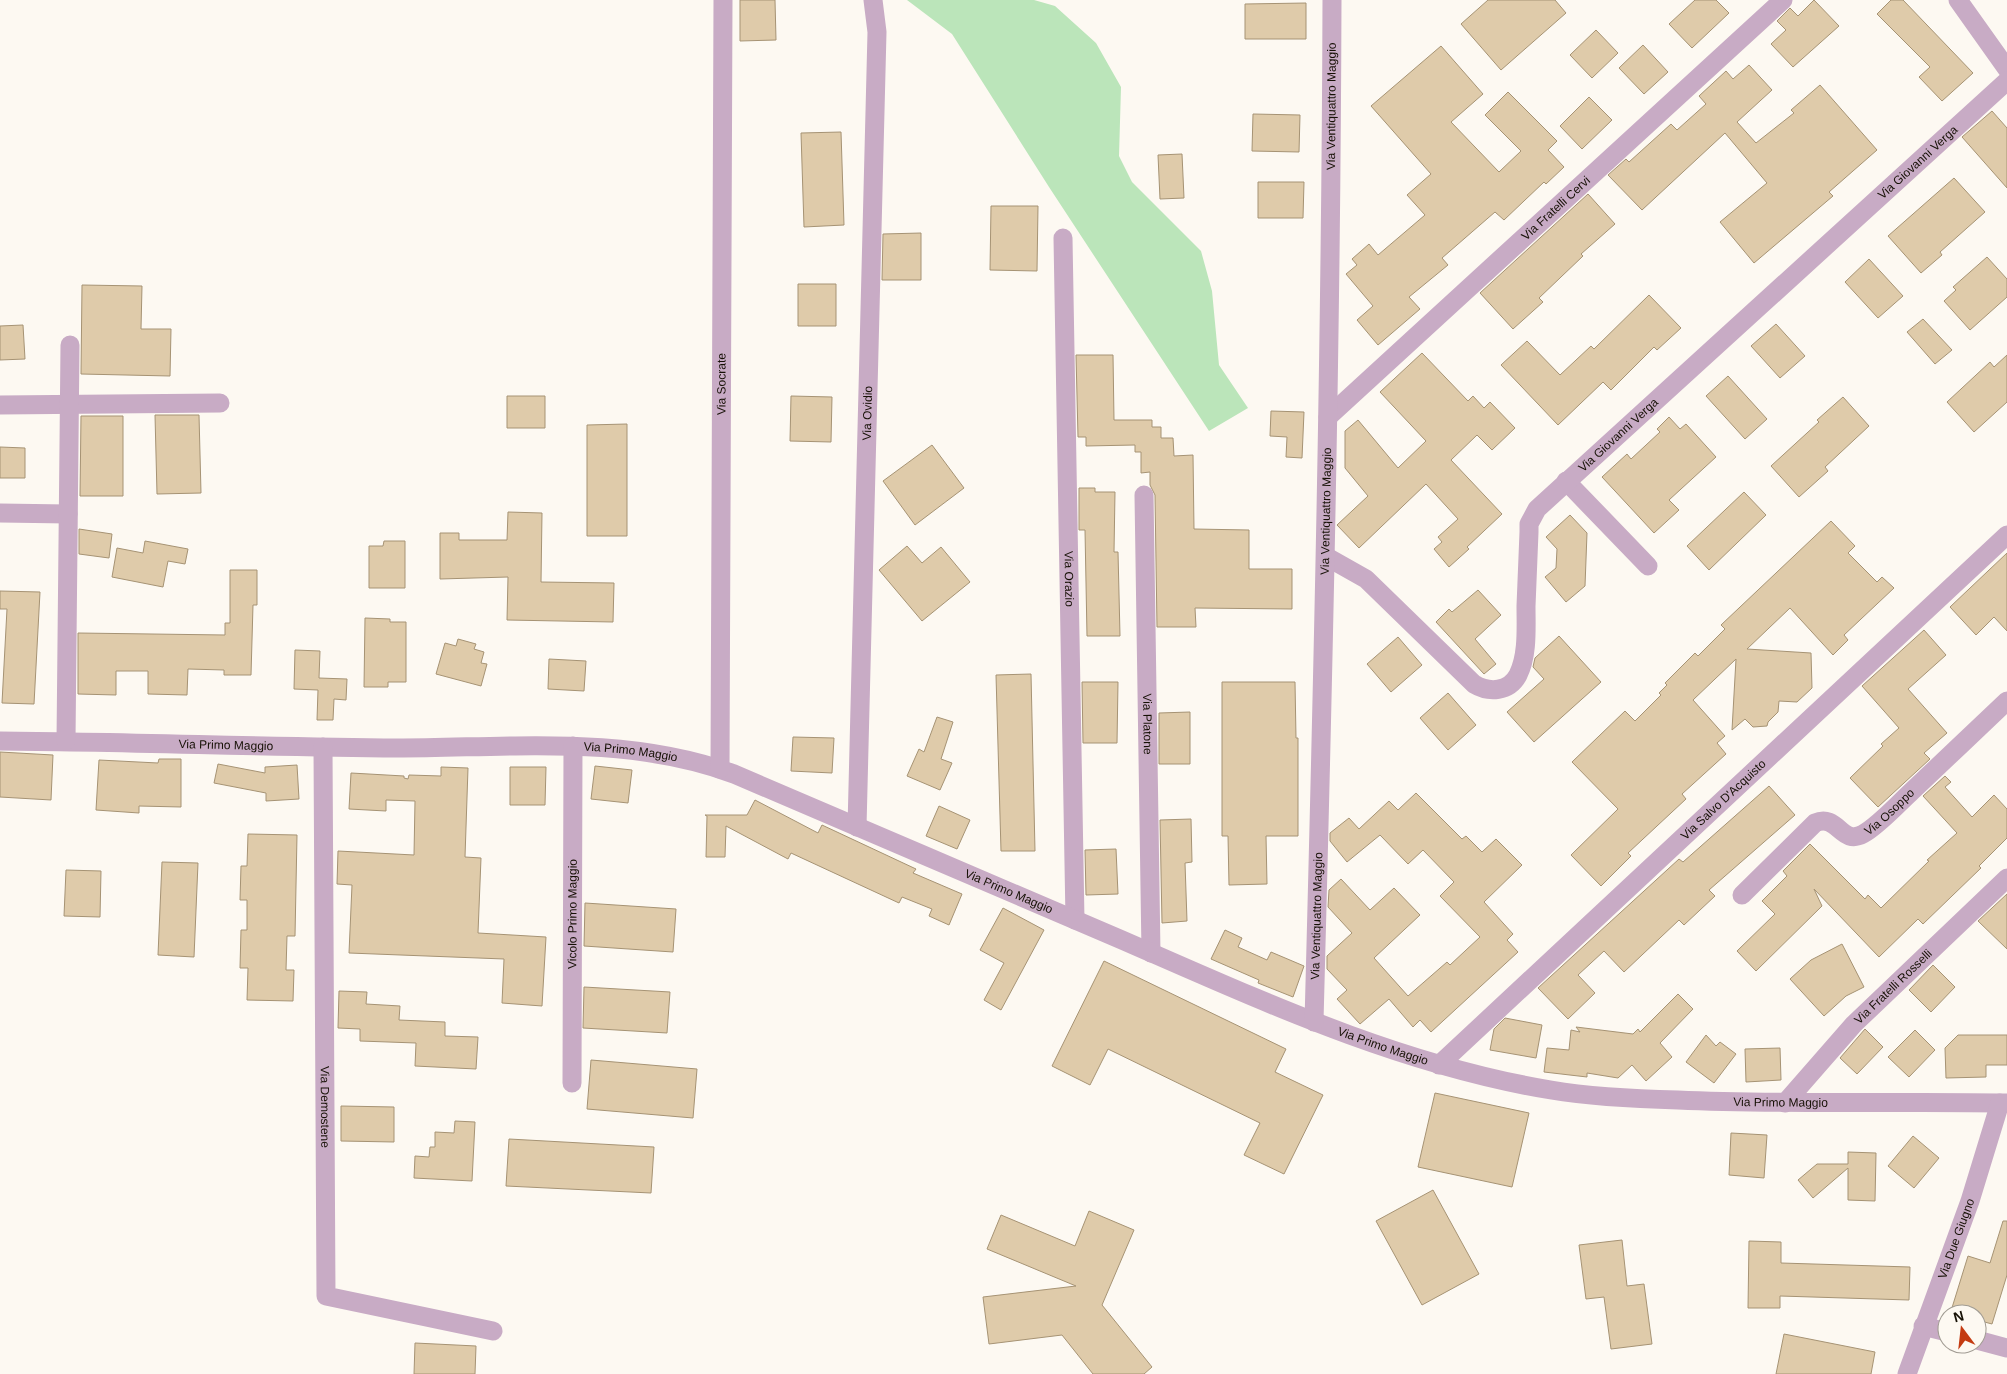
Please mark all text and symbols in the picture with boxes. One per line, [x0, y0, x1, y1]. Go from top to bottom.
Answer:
street label: Via Ventiquattro Maggio [1324, 42, 1339, 170]
street label: Via Giovanni Verga [1875, 122, 1961, 202]
street label: Via Fratelli Cervi [1519, 173, 1593, 243]
street label: Via Socrate [714, 353, 729, 415]
street label: Via Ovidio [860, 385, 875, 441]
street label: Via Giovanni Verga [1576, 395, 1661, 475]
street label: Via Ventiquattro Maggio [1318, 447, 1334, 575]
street label: Via Orazio [1062, 551, 1076, 607]
street label: Via Platone [1140, 693, 1155, 755]
street label: Via Primo Maggio [178, 737, 274, 753]
street label: Via Primo Maggio [583, 740, 679, 765]
street label: Via Salvo D'Acquisto [1678, 756, 1769, 843]
street label: Via Osoppo [1862, 785, 1917, 838]
street label: Via Ventiquattro Maggio [1308, 852, 1325, 980]
street label: Vicolo Primo Maggio [565, 859, 580, 969]
street label: Via Primo Maggio [963, 866, 1055, 917]
street label: Via Fratelli Rosselli [1851, 946, 1935, 1027]
street label: Via Primo Maggio [1336, 1024, 1430, 1068]
street label: Via Demostene [318, 1066, 332, 1148]
street label: Via Primo Maggio [1733, 1095, 1828, 1110]
street label: Via Due Giugno [1935, 1196, 1977, 1281]
north arrow [1937, 1304, 1987, 1354]
text: N [1952, 1307, 1966, 1325]

